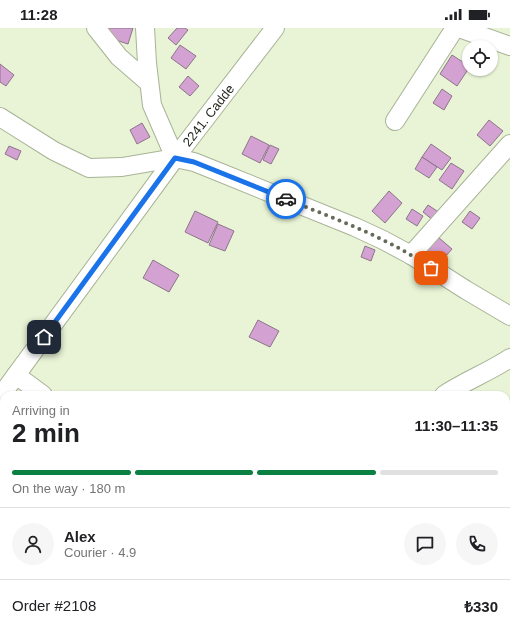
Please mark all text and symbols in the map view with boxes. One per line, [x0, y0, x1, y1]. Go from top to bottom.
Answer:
text: 11:28 [20, 6, 58, 23]
map controls [462, 40, 498, 76]
button: locate [462, 40, 498, 76]
street label: 2241. Cadde [180, 81, 237, 149]
courier [266, 179, 306, 219]
icon: car [275, 188, 297, 210]
pin [414, 251, 448, 285]
icon: bag [420, 257, 442, 279]
pin [27, 320, 61, 354]
icon: home [33, 326, 55, 348]
text: Arriving in [12, 403, 70, 418]
text: 11:30–11:35 [415, 417, 498, 434]
text: 2 min [12, 418, 80, 448]
text: On the way · 180 m [12, 481, 125, 496]
button: person [12, 523, 54, 565]
button: chat [404, 523, 446, 565]
button: phone [456, 523, 498, 565]
text: Alex [64, 528, 96, 545]
text: Courier · 4.9 [64, 545, 136, 560]
text: Order #2108 [12, 597, 96, 614]
text: ₺330 [464, 598, 498, 615]

